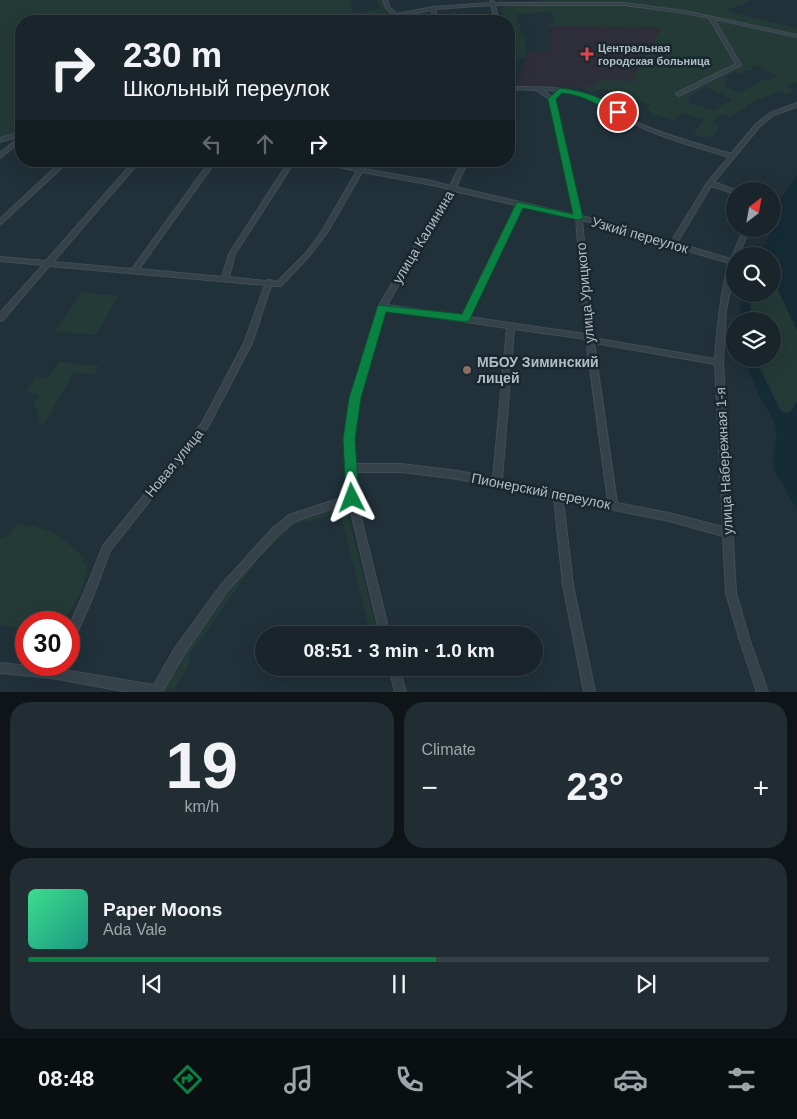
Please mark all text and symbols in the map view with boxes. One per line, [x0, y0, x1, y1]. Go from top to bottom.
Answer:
icon: right [40, 35, 105, 100]
text: 230 m [123, 35, 222, 74]
place label: Центральная городская больница [598, 42, 711, 67]
marker: Центральная городская больница [580, 47, 594, 61]
text: Школьный переулок [123, 76, 329, 101]
pin [597, 91, 639, 133]
icon: arrive [604, 98, 632, 126]
icon: left [198, 130, 226, 158]
icon: ahead [251, 130, 279, 158]
icon: right [304, 130, 332, 158]
north arrow [726, 182, 781, 238]
map controls [726, 182, 781, 367]
street label: улица Калинина [389, 188, 457, 286]
street label: Узкий переулок [590, 214, 691, 257]
street label: улица Урицкого [573, 242, 597, 344]
button: search [726, 247, 781, 302]
button: layers [726, 312, 781, 367]
place label: МБОУ Зиминский лицей [477, 354, 599, 386]
marker: МБОУ Зиминский лицей [461, 364, 473, 376]
street label: улица Набережная 1-я [712, 387, 736, 535]
street label: Новая улица [142, 426, 206, 500]
street label: Пионерский переулок [470, 470, 613, 513]
position arrow [325, 471, 377, 523]
speed limit sign: 30 [15, 611, 80, 676]
text: 08:51 · 3 min · 1.0 km [303, 640, 495, 661]
text: 19 [166, 729, 238, 802]
text: Climate [422, 741, 476, 758]
text: 23° [567, 766, 624, 808]
text: − [422, 772, 438, 803]
text: + [753, 772, 769, 803]
text: km/h [184, 798, 219, 815]
text: Paper Moons [103, 899, 222, 920]
text: Ada Vale [103, 921, 167, 938]
icon: previous [138, 970, 166, 998]
icon: pause [385, 970, 413, 998]
icon: next [632, 970, 660, 998]
icon: directions [170, 1062, 205, 1097]
icon: music [281, 1062, 316, 1097]
icon: phone [392, 1062, 427, 1097]
icon: climate [502, 1062, 537, 1097]
icon: car [613, 1062, 648, 1097]
icon: filters [724, 1062, 759, 1097]
text: 08:48 [38, 1066, 94, 1091]

